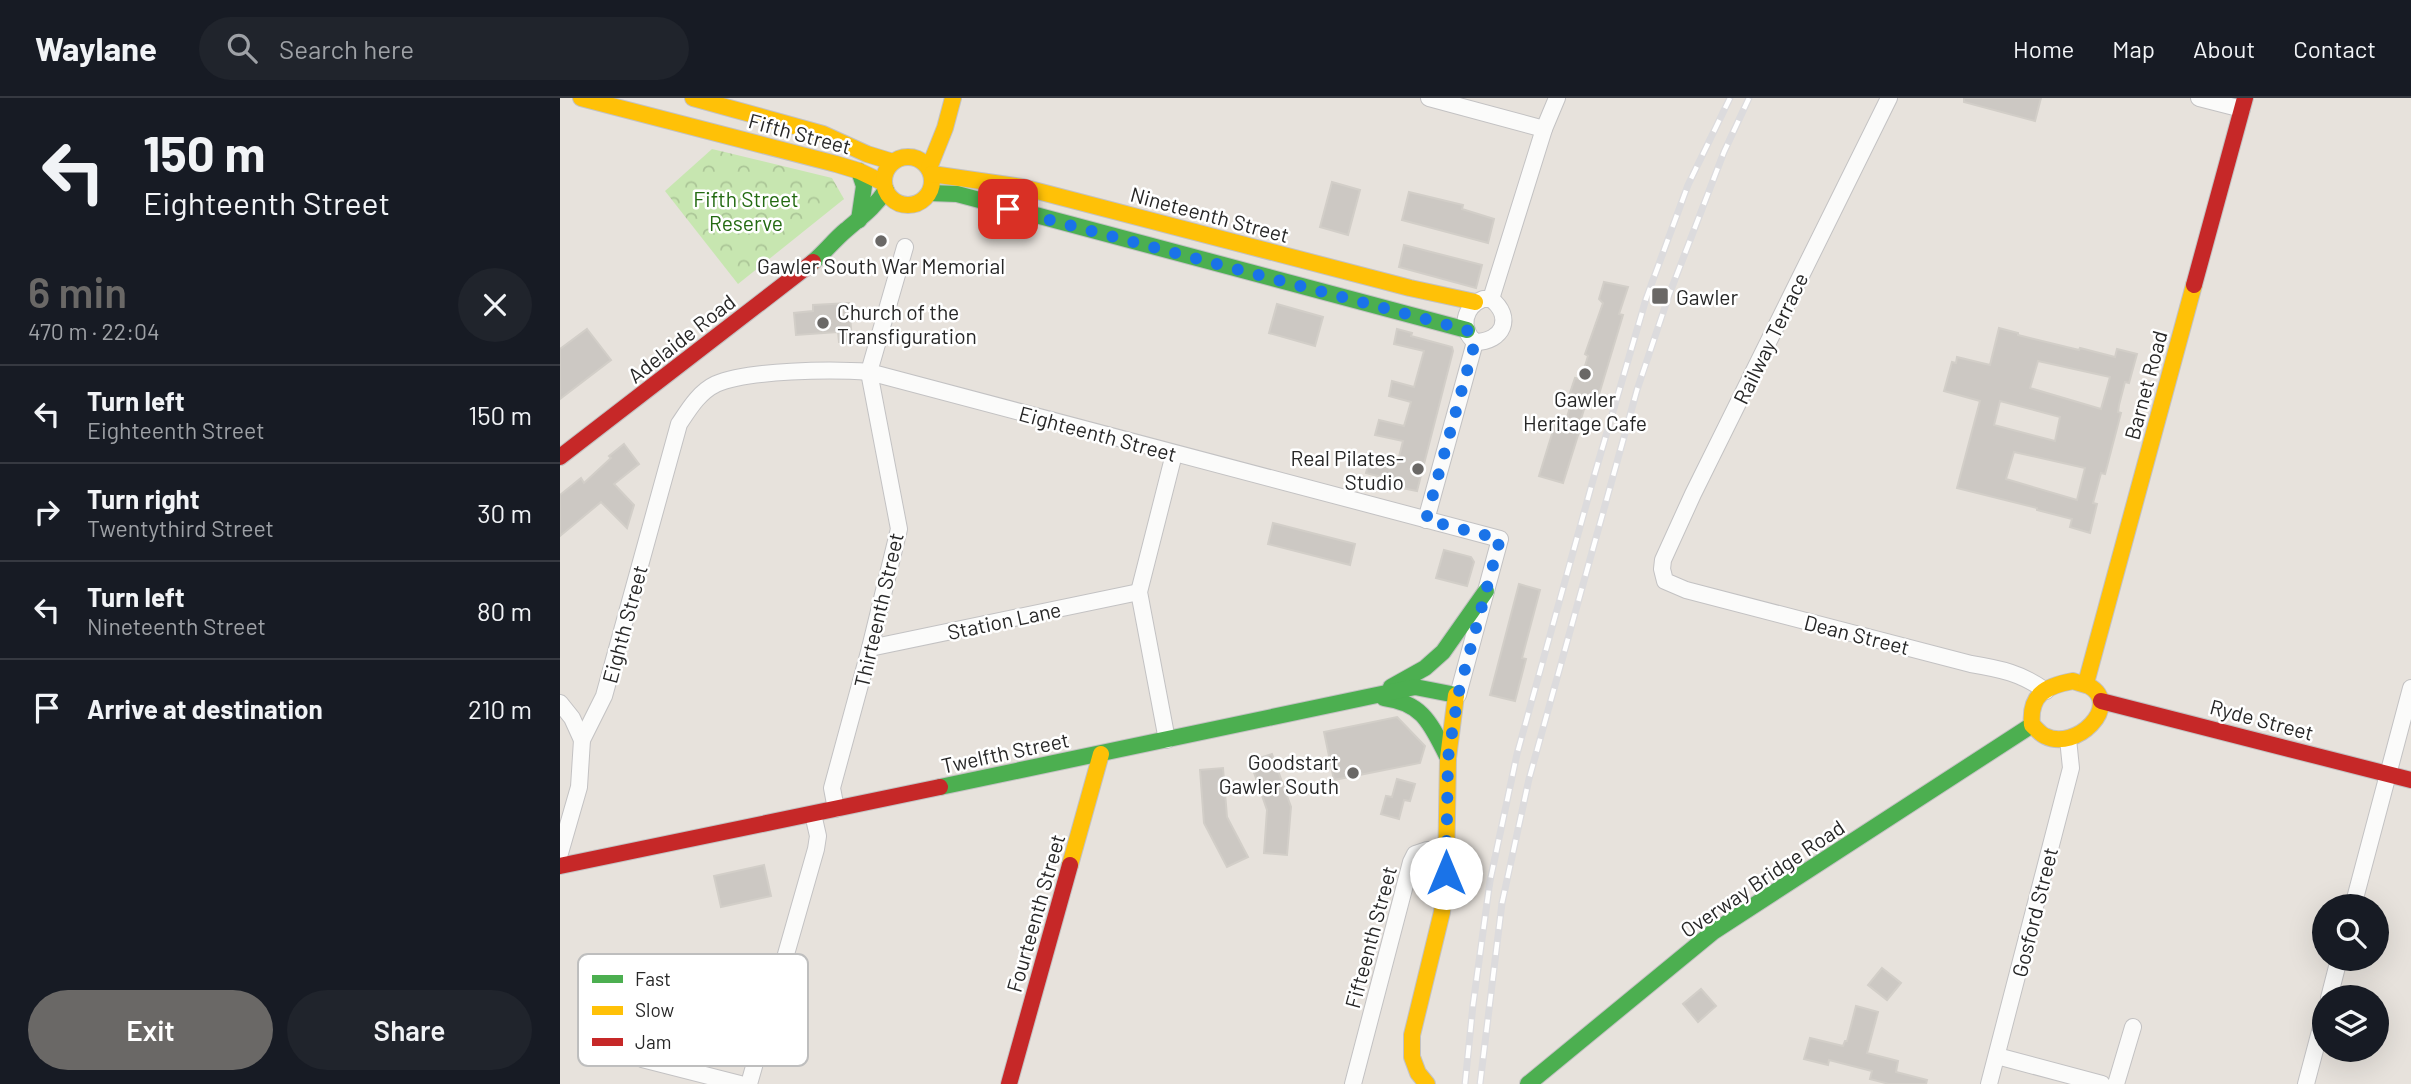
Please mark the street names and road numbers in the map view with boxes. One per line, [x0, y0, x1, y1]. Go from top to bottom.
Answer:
street label: Fifth Street [746, 107, 854, 159]
street label: Nineteenth Street [1128, 181, 1292, 247]
street label: Railway Terrace [1727, 268, 1813, 408]
street label: Adelaide Road [622, 288, 740, 388]
street label: Barnet Road [2118, 328, 2172, 442]
street label: Eighteenth Street [1016, 400, 1180, 466]
street label: Thirteenth Street [848, 530, 908, 690]
street label: Eighth Street [596, 562, 652, 686]
street label: Station Lane [945, 596, 1063, 644]
street label: Dean Street [1802, 609, 1912, 659]
street label: Ryde Street [2207, 693, 2317, 745]
street label: Twelfth Street [939, 726, 1071, 778]
street label: Overway Bridge Road [1675, 814, 1849, 942]
street label: Fourteenth Street [1000, 831, 1070, 995]
street label: Gosford Street [2006, 845, 2062, 979]
street label: Fifteenth Street [1339, 863, 1401, 1011]

